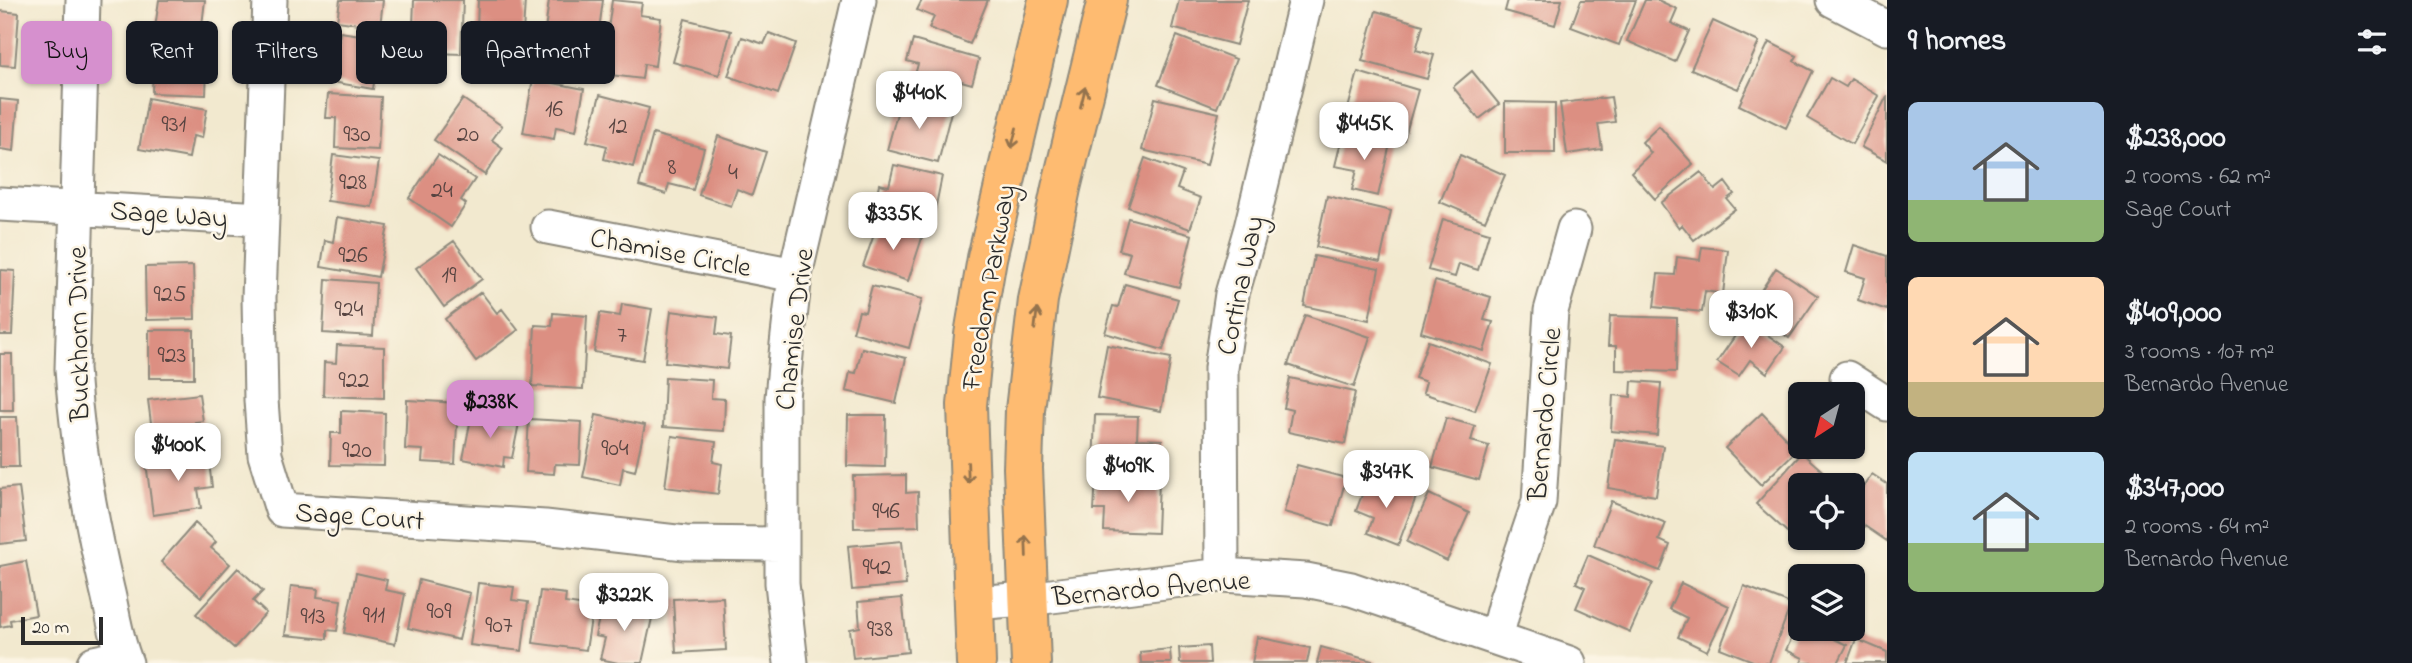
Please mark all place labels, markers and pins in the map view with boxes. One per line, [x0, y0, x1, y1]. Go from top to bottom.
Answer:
pin: $440K [870, 72, 968, 131]
pin: $445K [1315, 102, 1413, 162]
pin: $335K [844, 192, 942, 252]
pin: $310K [1702, 290, 1800, 350]
pin: $238K [441, 380, 539, 440]
pin: $400K [129, 424, 227, 483]
pin: $409K [1079, 444, 1177, 504]
pin: $347K [1337, 450, 1435, 510]
pin: $322K [575, 574, 673, 633]

